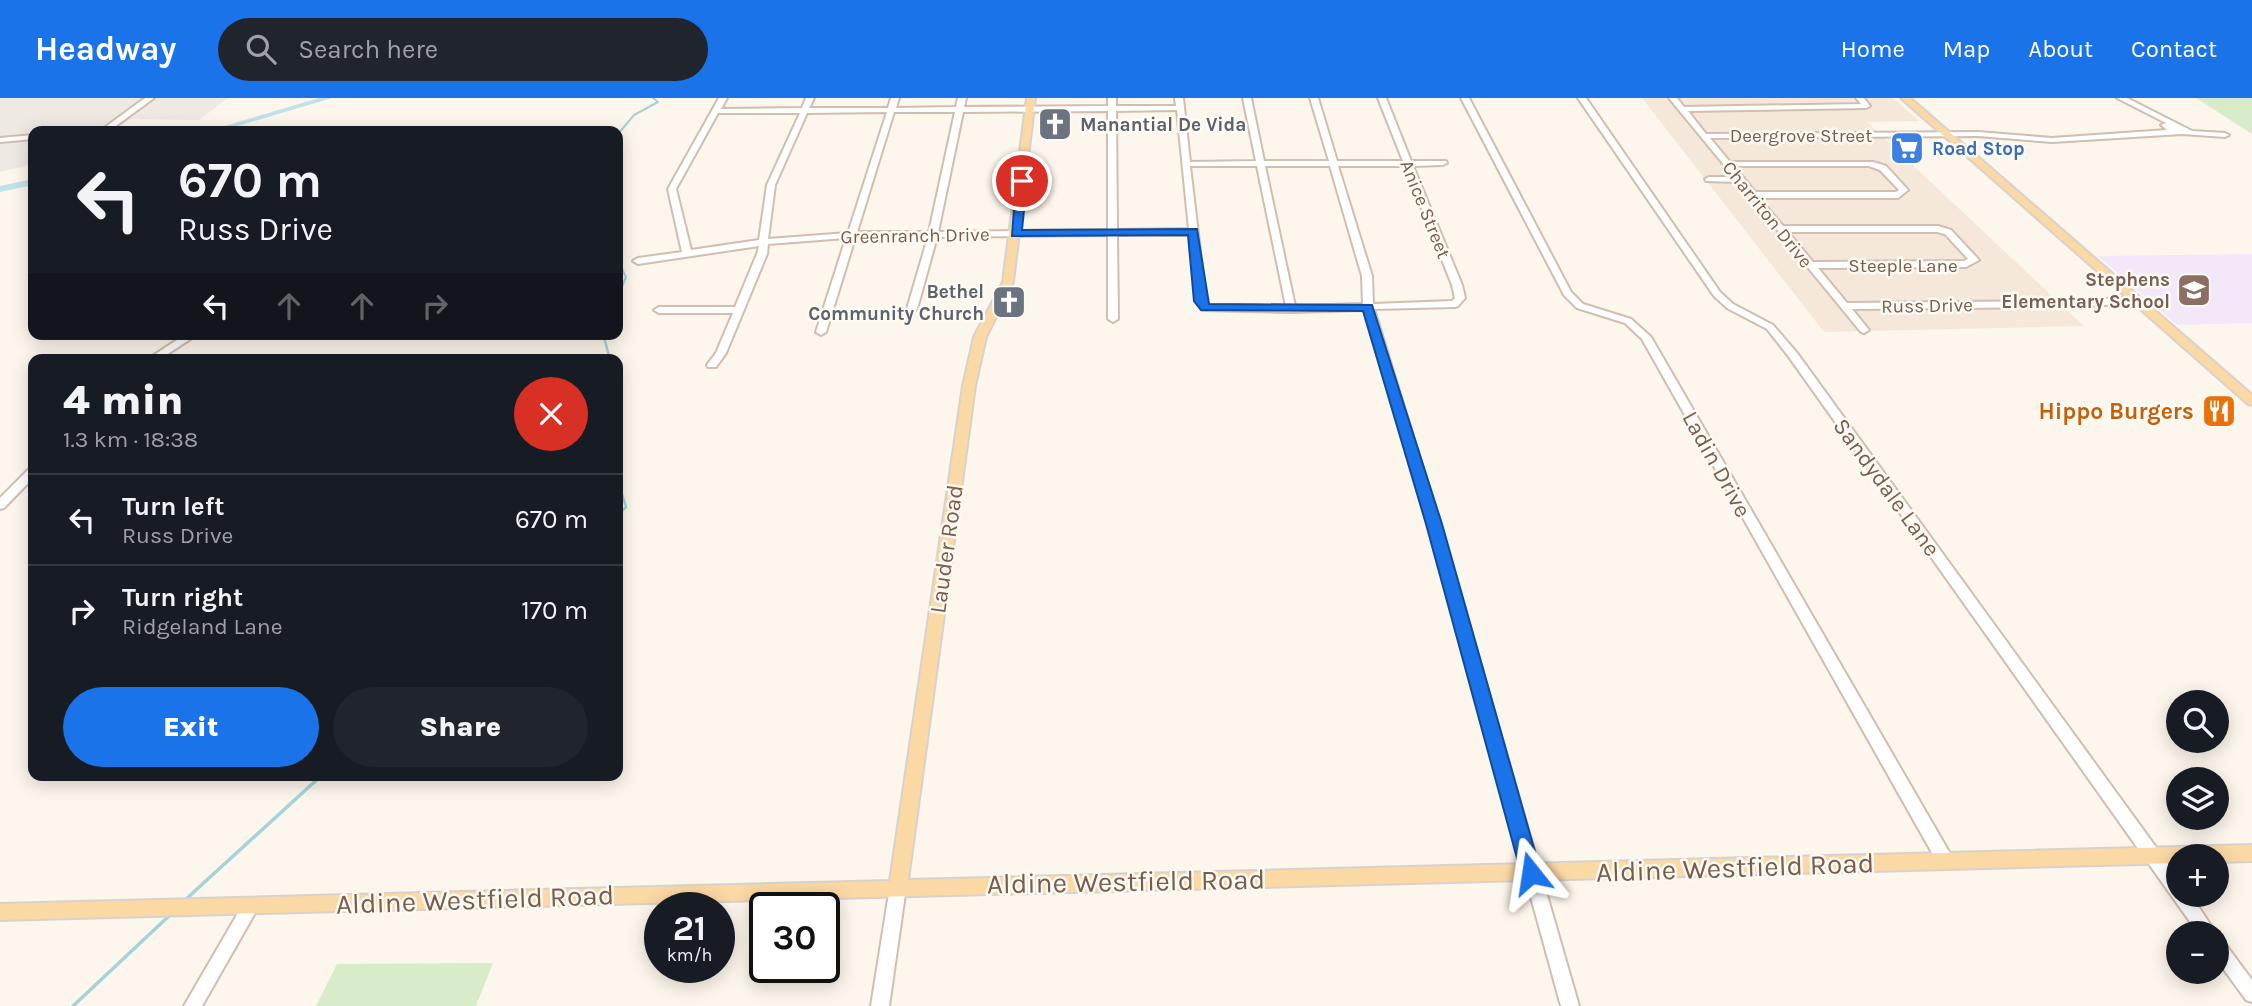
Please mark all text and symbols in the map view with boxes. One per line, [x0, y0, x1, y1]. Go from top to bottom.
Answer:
search box [218, 18, 708, 81]
text: Headway [35, 30, 176, 68]
icon: search [242, 30, 280, 68]
text: Search here [298, 34, 438, 65]
text: Home [1841, 35, 1905, 63]
text: Map [1943, 35, 1990, 63]
text: About [2028, 35, 2093, 63]
text: Contact [2131, 35, 2217, 63]
church icon: Manantial De Vida [1036, 105, 1074, 143]
place label: Manantial De Vida [1080, 114, 1246, 136]
street label: Deergrove Street [1730, 125, 1872, 147]
supermarket icon: Road Stop [1888, 129, 1926, 167]
place label: Road Stop [1932, 138, 2025, 160]
pin [992, 151, 1052, 211]
text: 670 m [178, 152, 322, 209]
icon: left [63, 154, 154, 245]
street label: Anice Street [1395, 157, 1455, 262]
street label: Charriton Drive [1717, 157, 1817, 272]
icon: arrive [1003, 162, 1041, 200]
text: Russ Drive [178, 211, 333, 248]
street label: Greenranch Drive [840, 224, 990, 248]
street label: Steeple Lane [1848, 255, 1958, 277]
place label: Stephens Elementary School [2001, 269, 2170, 313]
school or university icon: Stephens Elementary School [2175, 271, 2213, 309]
place label: Bethel Community Church [808, 281, 984, 325]
church icon: Bethel Community Church [990, 283, 1028, 321]
icon: left [197, 287, 235, 325]
icon: ahead [270, 287, 308, 325]
icon: ahead [343, 287, 381, 325]
icon: right [416, 287, 454, 325]
street label: Russ Drive [1881, 294, 1973, 318]
text: 4 min [63, 375, 184, 425]
button: close [514, 377, 588, 451]
restaurant icon: Hippo Burgers [2200, 392, 2238, 430]
place label: Hippo Burgers [2038, 398, 2194, 425]
street label: Ladin Drive [1676, 407, 1757, 522]
street label: Sandydale Lane [1828, 413, 1946, 562]
text: 1.3 km · 18:38 [63, 426, 198, 453]
street label: Lauder Road [924, 483, 969, 615]
text: Turn left [122, 491, 224, 522]
icon: left [63, 501, 101, 539]
text: 670 m [515, 504, 588, 535]
text: Russ Drive [122, 522, 233, 549]
text: Turn right [122, 582, 243, 613]
icon: right [63, 592, 101, 630]
text: 170 m [521, 595, 588, 626]
text: Ridgeland Lane [122, 613, 283, 640]
button: Exit [63, 687, 319, 767]
button: Share [333, 687, 588, 767]
map controls [2166, 690, 2229, 984]
button: search [2166, 690, 2229, 753]
button: layers [2166, 767, 2229, 830]
position arrow [1494, 836, 1568, 910]
button: + [2166, 844, 2229, 907]
street label: Aldine Westfield Road [1595, 846, 1875, 889]
street label: Aldine Westfield Road [987, 863, 1265, 900]
street label: Aldine Westfield Road [335, 878, 615, 921]
speed limit sign: 30 [749, 892, 840, 983]
text: 21 [673, 908, 706, 949]
button: − [2166, 921, 2229, 984]
text: km/h [667, 944, 712, 966]

